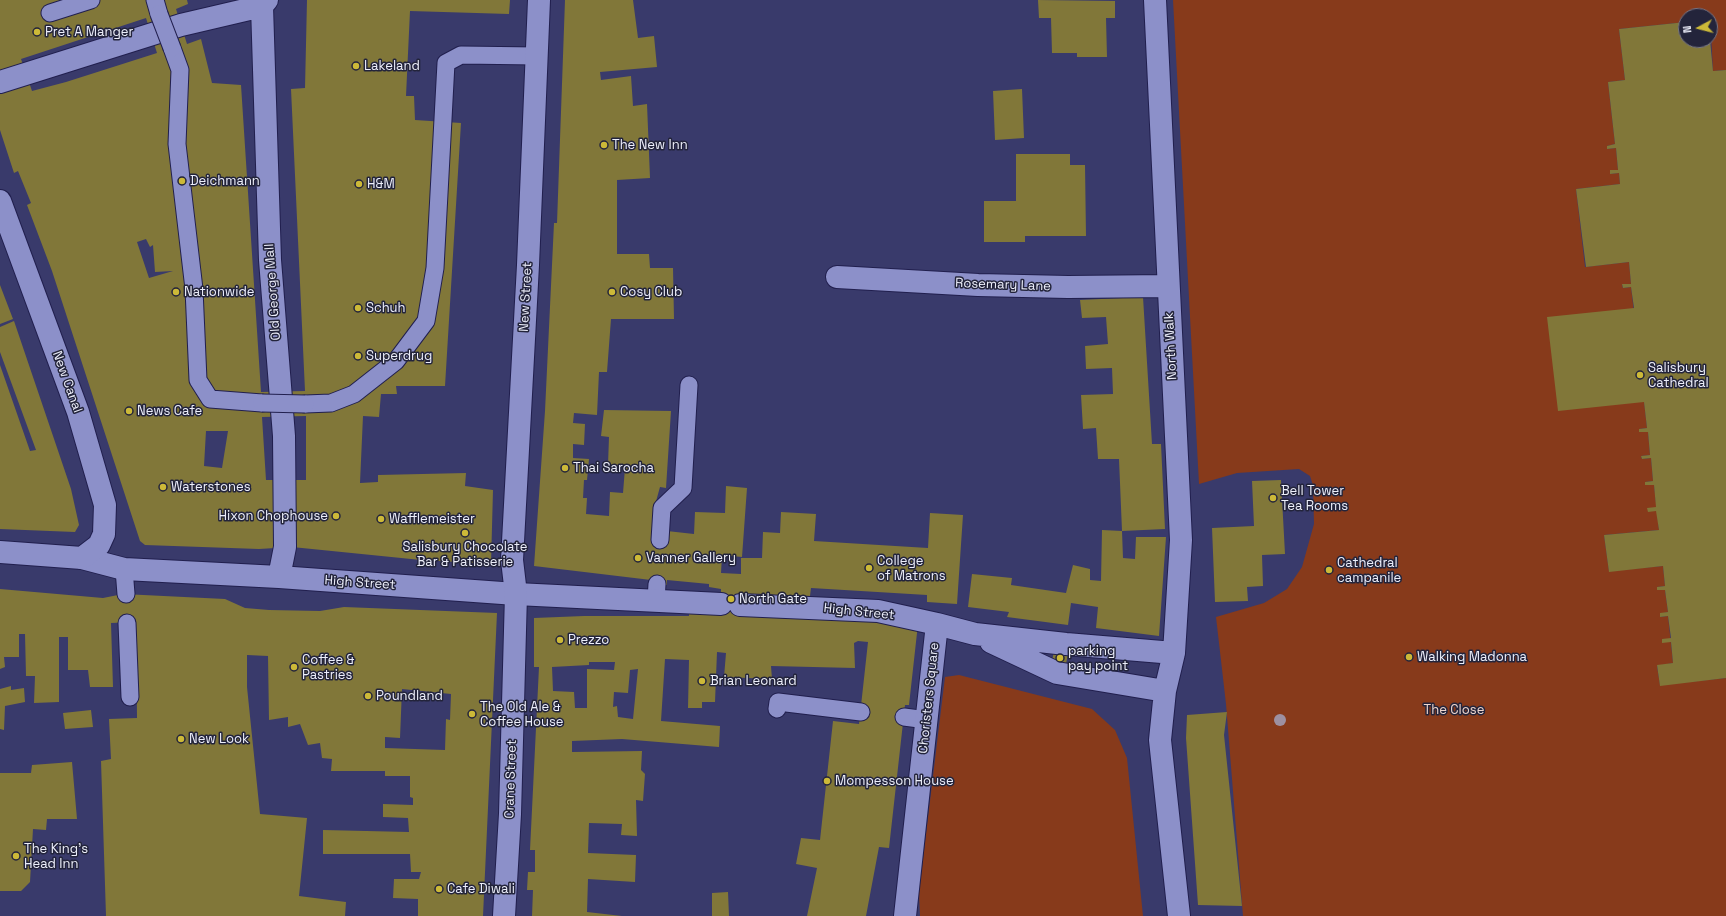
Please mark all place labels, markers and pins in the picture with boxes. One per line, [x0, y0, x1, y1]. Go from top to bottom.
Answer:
place label: Pret A Manger [45, 24, 133, 40]
marker: Pret A Manger [32, 27, 42, 37]
place label: Lakeland [364, 58, 420, 74]
marker: Lakeland [351, 61, 361, 71]
place label: The New Inn [612, 137, 688, 153]
marker: The New Inn [599, 140, 609, 150]
place label: Deichmann [190, 173, 260, 189]
marker: Deichmann [177, 176, 187, 186]
place label: H&M [367, 176, 395, 192]
marker: H&M [354, 179, 364, 189]
place label: Nationwide [184, 284, 254, 300]
place label: Cosy Club [620, 284, 682, 300]
marker: Nationwide [171, 287, 181, 297]
marker: Cosy Club [607, 287, 617, 297]
place label: Schuh [366, 300, 406, 316]
marker: Schuh [353, 303, 363, 313]
place label: Superdrug [366, 348, 432, 364]
marker: Superdrug [353, 351, 363, 361]
place label: Salisbury Cathedral [1648, 360, 1709, 391]
marker: Salisbury Cathedral [1635, 370, 1645, 380]
place label: News Cafe [137, 403, 202, 419]
marker: News Cafe [124, 406, 134, 416]
place label: Thai Sarocha [573, 460, 654, 476]
marker: Thai Sarocha [560, 463, 570, 473]
place label: Waterstones [171, 479, 251, 495]
marker: Waterstones [158, 482, 168, 492]
place label: Bell Tower Tea Rooms [1281, 483, 1348, 514]
marker: Bell Tower Tea Rooms [1268, 493, 1278, 503]
place label: Hixon Chophouse [218, 508, 328, 524]
marker: Hixon Chophouse [331, 511, 341, 521]
place label: Wafflemeister [389, 511, 475, 527]
marker: Wafflemeister [376, 514, 386, 524]
marker: Salisbury Chocolate Bar & Patisserie [460, 528, 470, 538]
place label: Salisbury Chocolate Bar & Patisserie [402, 539, 528, 570]
place label: Vanner Gallery [646, 550, 736, 566]
marker: Vanner Gallery [633, 553, 643, 563]
place label: College of Matrons [877, 553, 946, 584]
place label: Cathedral campanile [1337, 555, 1401, 586]
marker: College of Matrons [864, 563, 874, 573]
marker: Cathedral campanile [1324, 565, 1334, 575]
place label: North Gate [739, 591, 807, 607]
marker: North Gate [726, 594, 736, 604]
place label: Prezzo [568, 632, 609, 648]
marker: Prezzo [555, 635, 565, 645]
place label: parking pay point [1068, 643, 1128, 674]
place label: Walking Madonna [1417, 649, 1527, 665]
place label: Coffee & Pastries [302, 652, 354, 683]
marker: Walking Madonna [1404, 652, 1414, 662]
marker: parking pay point [1055, 653, 1065, 663]
marker: Coffee & Pastries [289, 662, 299, 672]
place label: Brian Leonard [710, 673, 797, 689]
marker: Brian Leonard [697, 676, 707, 686]
place label: Poundland [376, 688, 443, 704]
marker: Poundland [363, 691, 373, 701]
place label: The Old Ale & Coffee House [480, 699, 564, 730]
marker: The Old Ale & Coffee House [467, 709, 477, 719]
place label: New Look [189, 731, 249, 747]
marker: New Look [176, 734, 186, 744]
place label: Mompesson House [835, 773, 954, 789]
marker: Mompesson House [822, 776, 832, 786]
place label: The King's Head Inn [24, 841, 88, 872]
marker: The King's Head Inn [11, 851, 21, 861]
place label: Cafe Diwali [447, 881, 515, 897]
marker: Cafe Diwali [434, 884, 444, 894]

